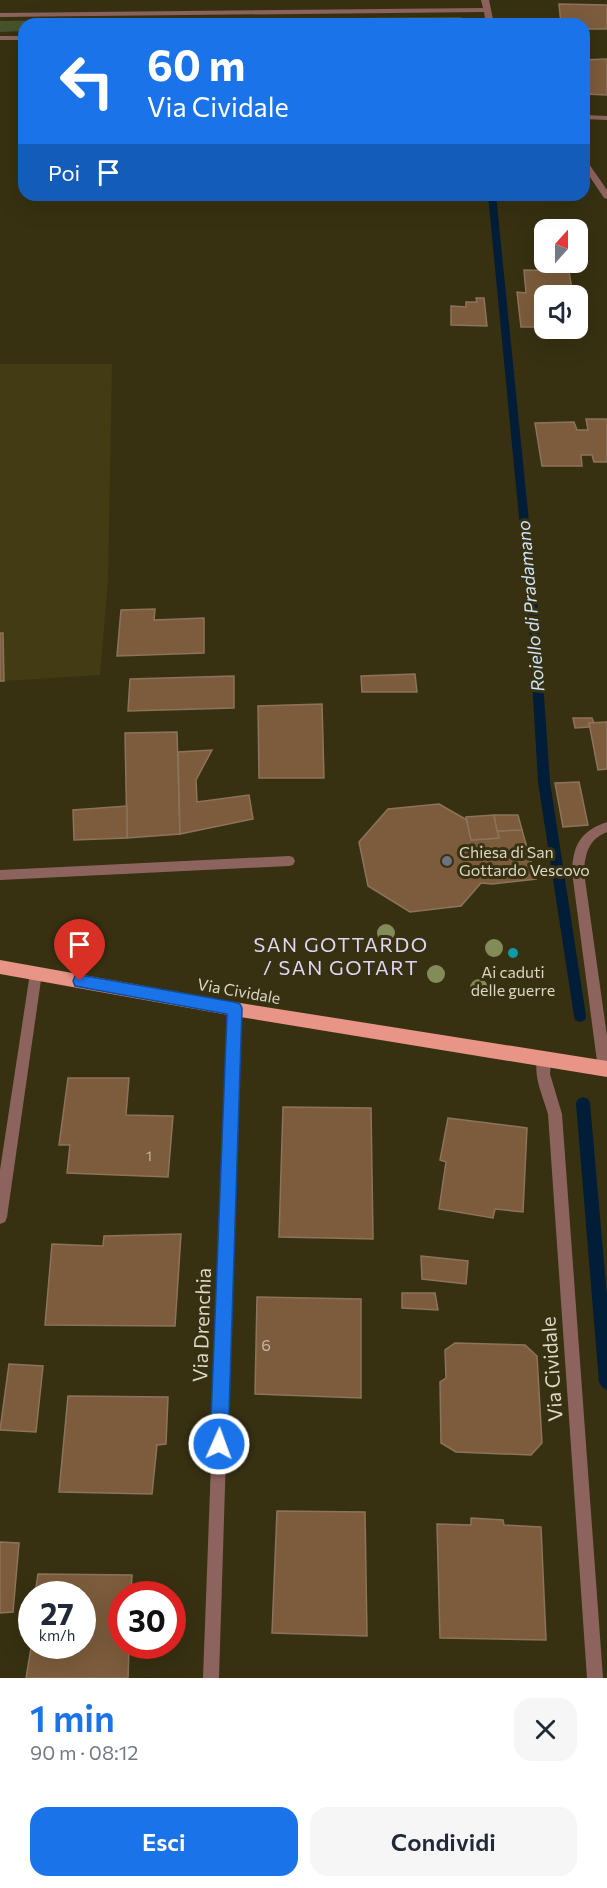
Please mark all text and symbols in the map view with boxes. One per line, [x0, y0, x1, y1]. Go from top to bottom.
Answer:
text: 60 m [147, 38, 246, 90]
icon: left [48, 42, 126, 120]
text: Via Cividale [147, 90, 289, 123]
icon: arrive [92, 156, 125, 189]
text: Poi [48, 159, 80, 186]
north arrow [534, 219, 588, 273]
map controls [534, 219, 588, 339]
button: sound [534, 285, 588, 339]
water label: Roiello di Pradamano [512, 520, 548, 693]
place label: Chiesa di San Gottardo Vescovo [459, 842, 590, 879]
marker: Chiesa di San Gottardo Vescovo [440, 854, 454, 868]
pin [54, 919, 105, 981]
icon: arrive [63, 928, 96, 961]
district label: SAN GOTTARDO / SAN GOTART [254, 932, 428, 979]
marker: Ai caduti delle guerre [506, 946, 520, 960]
place label: Ai caduti delle guerre [471, 962, 555, 999]
street label: Via Cividale [196, 974, 282, 1007]
house number: 1 [146, 1147, 152, 1164]
street label: Via Drenchia [187, 1267, 215, 1383]
street label: Via Cividale [535, 1316, 567, 1422]
house number: 6 [261, 1335, 271, 1354]
position arrow [187, 1412, 251, 1476]
speed limit sign: 30 [108, 1581, 186, 1659]
text: 27 [40, 1594, 74, 1631]
text: km/h [39, 1626, 75, 1644]
text: 1 min [30, 1695, 115, 1739]
button: close [514, 1698, 577, 1761]
text: 90 m · 08:12 [30, 1740, 138, 1764]
button: Esci [30, 1807, 298, 1876]
button: Condividi [310, 1807, 577, 1876]

